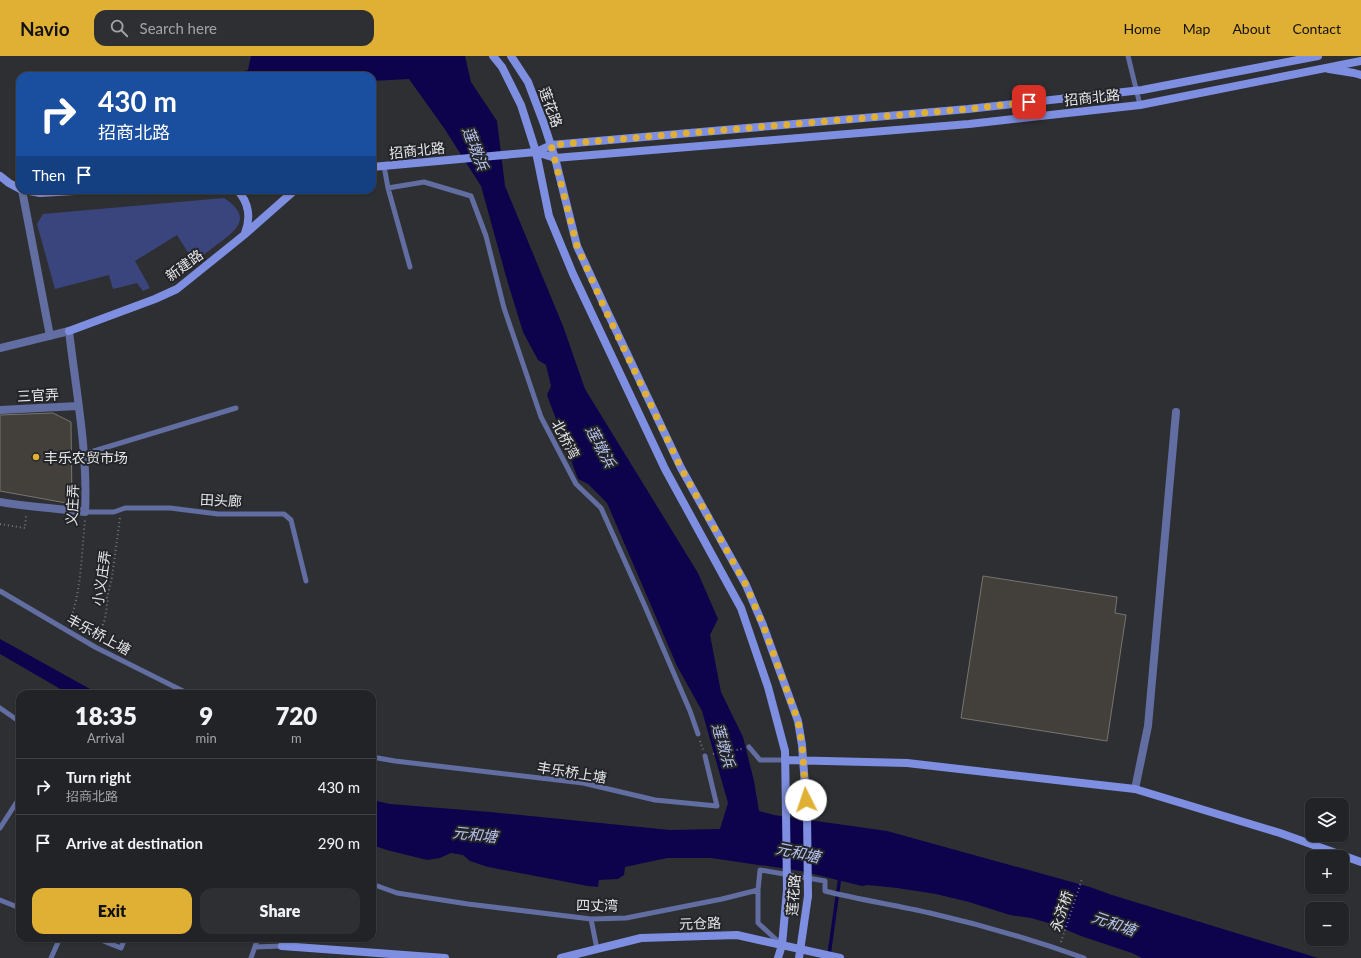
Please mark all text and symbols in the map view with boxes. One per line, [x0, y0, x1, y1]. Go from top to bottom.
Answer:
search box [94, 10, 374, 46]
text: Navio [20, 17, 70, 40]
icon: search [108, 17, 130, 39]
text: Search here [140, 19, 217, 37]
text: Home [1123, 20, 1161, 37]
text: Map [1183, 20, 1210, 37]
text: About [1232, 20, 1270, 37]
text: Contact [1292, 20, 1341, 37]
text: 430 m [98, 84, 177, 118]
street label: 莲花路 [536, 84, 566, 130]
pin [1012, 85, 1046, 119]
street label: 招商北路 [1063, 86, 1121, 108]
icon: right [32, 88, 84, 140]
icon: arrive [1018, 91, 1040, 113]
text: 招商北路 [98, 121, 170, 143]
water label: 莲墩浜 [460, 124, 493, 174]
street label: 招商北路 [388, 139, 446, 161]
icon: arrive [73, 164, 95, 186]
text: Then [32, 166, 65, 184]
street label: 新建路 [162, 246, 206, 284]
street label: 三官弄 [17, 385, 59, 405]
street label: 北桥湾 [549, 416, 583, 462]
water label: 莲墩浜 [582, 422, 620, 472]
place label: 丰乐农贸市场 [44, 449, 128, 466]
marker: 丰乐农贸市场 [31, 452, 41, 462]
street label: 义庄弄 [62, 484, 82, 526]
street label: 田头廊 [200, 490, 242, 510]
street label: 小义庄弄 [89, 549, 113, 607]
street label: 丰乐桥上塘 [64, 610, 134, 658]
text: 18:35 [75, 701, 137, 730]
text: 9 [199, 701, 213, 730]
text: 720 [275, 701, 317, 730]
water label: 莲墩浜 [709, 721, 739, 771]
text: Arrival [87, 730, 125, 746]
text: min [196, 730, 217, 746]
text: m [291, 730, 302, 746]
street label: 丰乐桥上塘 [536, 758, 608, 786]
text: Turn right [66, 768, 131, 786]
icon: right [32, 776, 54, 798]
text: 430 m [318, 778, 360, 796]
position arrow [785, 779, 827, 821]
text: 招商北路 [66, 788, 118, 804]
map controls [1305, 798, 1349, 946]
button: layers [1305, 798, 1349, 842]
water label: 元和塘 [452, 823, 501, 846]
icon: arrive [32, 832, 54, 854]
text: Arrive at destination [66, 834, 203, 852]
text: 290 m [318, 834, 360, 852]
water label: 元和塘 [774, 839, 825, 866]
button: + [1305, 850, 1349, 894]
street label: 莲花路 [783, 873, 803, 917]
button: Exit [32, 888, 192, 934]
button: Share [200, 888, 360, 934]
street label: 永济桥 [1046, 888, 1076, 934]
street label: 四丈湾 [576, 896, 618, 914]
button: − [1305, 902, 1349, 946]
water label: 元和塘 [1090, 907, 1141, 940]
street label: 元仓路 [679, 914, 721, 932]

